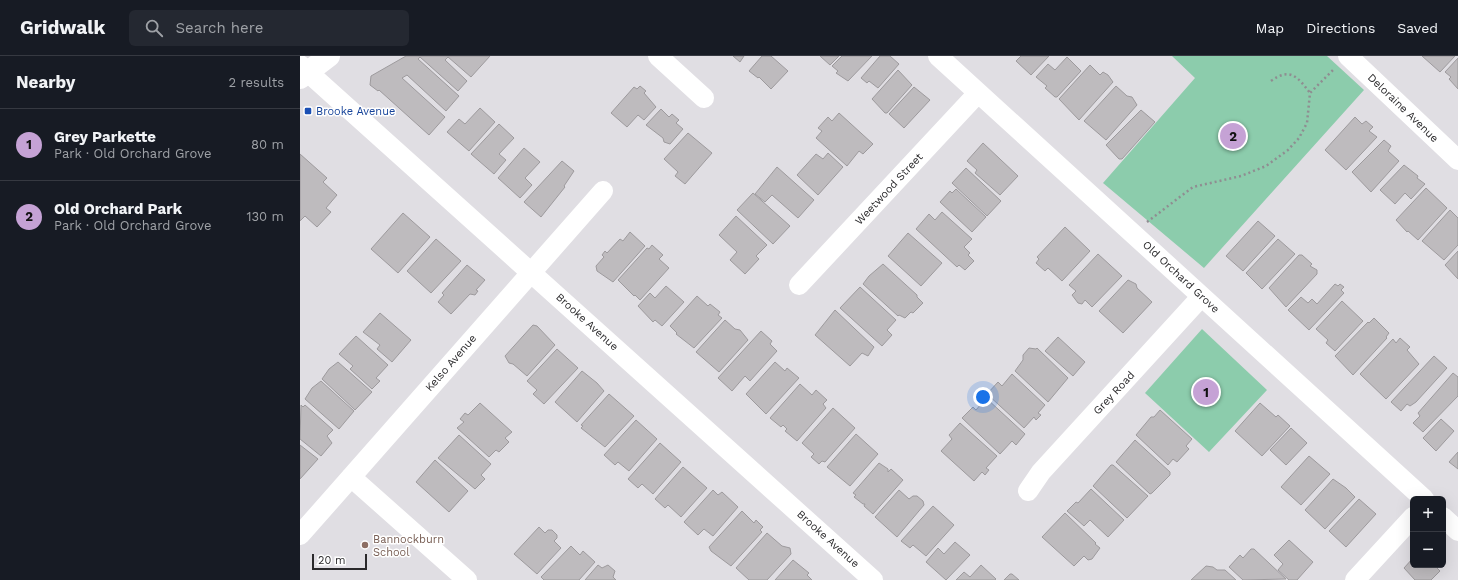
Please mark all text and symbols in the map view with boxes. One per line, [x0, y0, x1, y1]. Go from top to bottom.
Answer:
search box [129, 10, 409, 46]
text: Gridwalk [20, 16, 105, 39]
icon: search [143, 17, 165, 39]
text: Search here [175, 19, 263, 37]
text: Map [1256, 20, 1284, 36]
text: Directions [1306, 20, 1375, 36]
text: Saved [1397, 20, 1438, 36]
street label: Deloraine Avenue [1365, 71, 1441, 145]
text: Nearby [16, 72, 75, 92]
text: 2 results [229, 75, 284, 90]
place label: Brooke Avenue [316, 105, 395, 118]
marker: Brooke Avenue [303, 106, 313, 116]
pin: 2 [1220, 121, 1246, 151]
text: Grey Parkette [54, 128, 156, 146]
text: 1 [26, 137, 32, 152]
text: 80 m [251, 137, 284, 152]
text: Park · Old Orchard Grove [54, 146, 211, 161]
street label: Weetwood Street [852, 150, 926, 228]
text: Old Orchard Park [54, 200, 182, 218]
text: 2 [25, 209, 33, 224]
text: 130 m [246, 209, 284, 224]
text: Park · Old Orchard Grove [54, 218, 211, 233]
street label: Old Orchard Grove [1140, 238, 1222, 316]
street label: Brooke Avenue [553, 291, 621, 353]
street label: Kelso Avenue [423, 332, 479, 394]
street label: Grey Road [1091, 369, 1137, 417]
pin: 1 [1193, 377, 1219, 407]
your location [973, 387, 993, 407]
map controls [1410, 496, 1446, 568]
button: + [1410, 496, 1446, 532]
street label: Brooke Avenue [794, 508, 862, 570]
button: − [1410, 532, 1446, 568]
place label: Bannockburn School [373, 533, 444, 559]
marker: Bannockburn School [360, 540, 370, 550]
scale bar [312, 552, 367, 571]
text: 20 m [318, 554, 346, 567]

